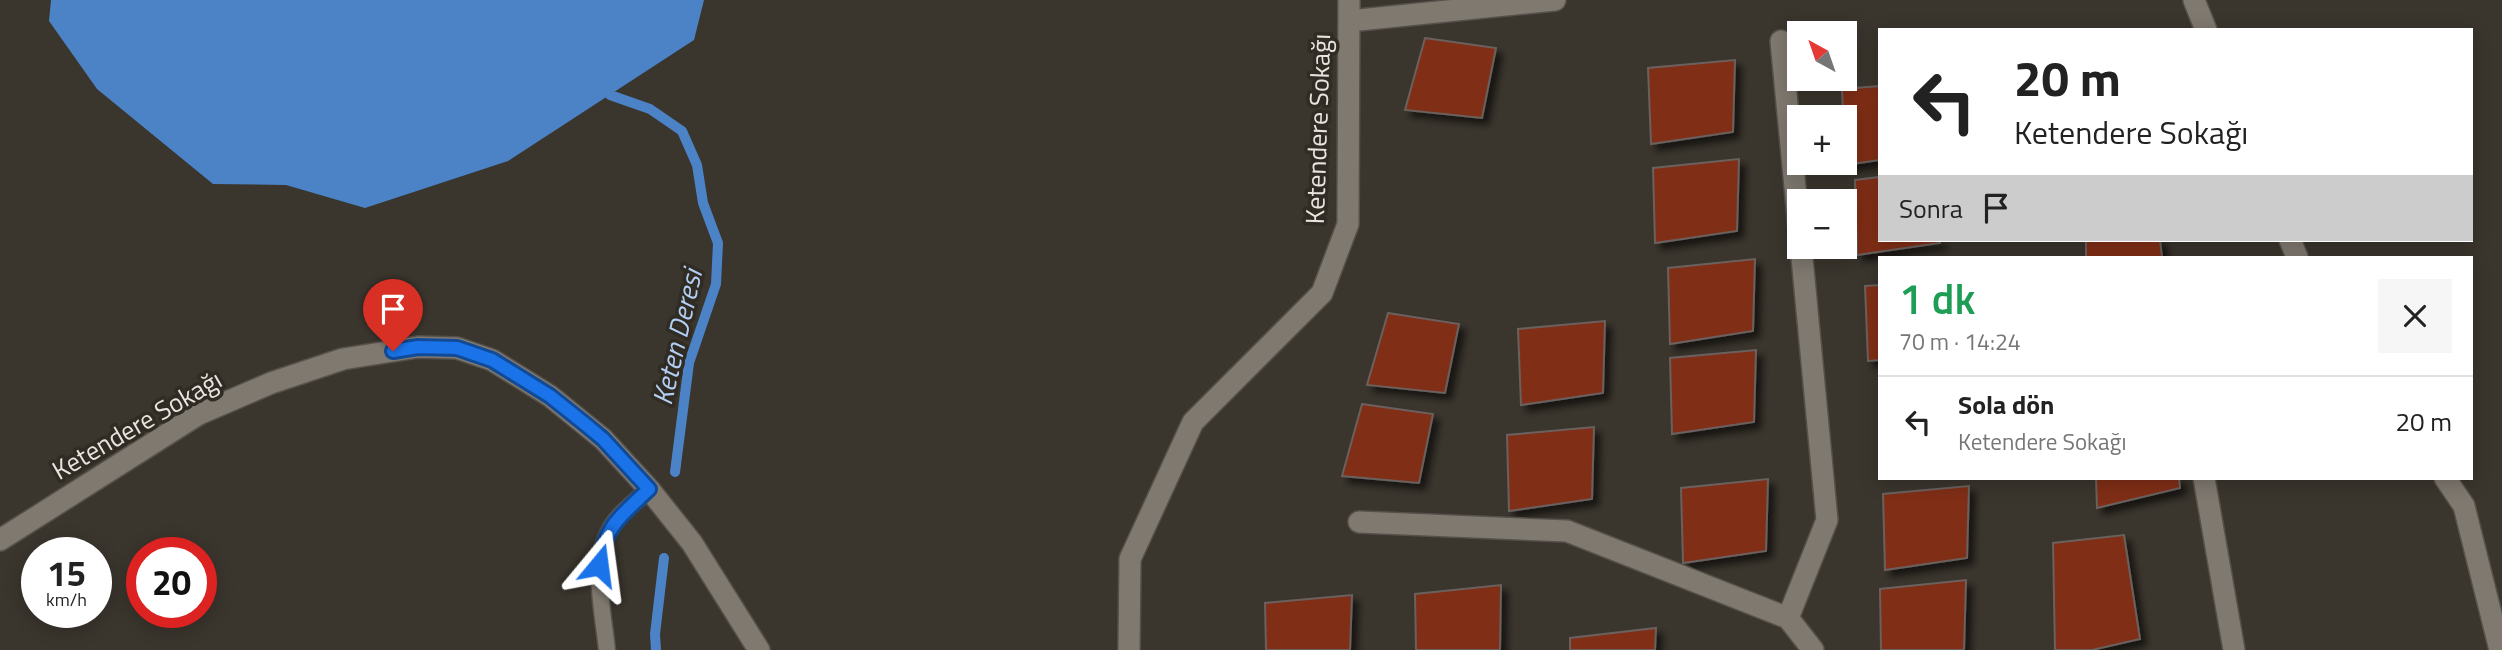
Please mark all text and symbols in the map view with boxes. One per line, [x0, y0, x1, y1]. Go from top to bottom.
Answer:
north arrow [1787, 21, 1857, 91]
map controls [1787, 21, 1857, 259]
street label: Ketendere Sokağı [1295, 33, 1340, 225]
text: 20 m [2014, 40, 2121, 115]
icon: left [1899, 56, 1990, 147]
button: + [1787, 105, 1857, 175]
text: Ketendere Sokağı [2014, 108, 2248, 156]
button: − [1787, 189, 1857, 259]
text: Sonra [1899, 189, 1963, 228]
icon: arrive [1977, 189, 2015, 227]
water label: Keten Deresi [640, 262, 714, 409]
text: 1 dk [1899, 266, 1975, 330]
pin [363, 279, 423, 351]
button: close [2378, 279, 2452, 353]
icon: arrive [374, 290, 412, 328]
text: 70 m · 14:24 [1899, 324, 2021, 359]
street label: Ketendere Sokağı [45, 360, 229, 489]
text: Sola dön [1958, 385, 2055, 424]
text: 20 m [2395, 402, 2452, 441]
icon: left [1899, 403, 1937, 441]
text: Ketendere Sokağı [1958, 424, 2126, 459]
position arrow [562, 528, 636, 602]
speed limit sign: 20 [126, 537, 217, 628]
text: 15 [47, 546, 86, 600]
text: km/h [46, 586, 87, 613]

